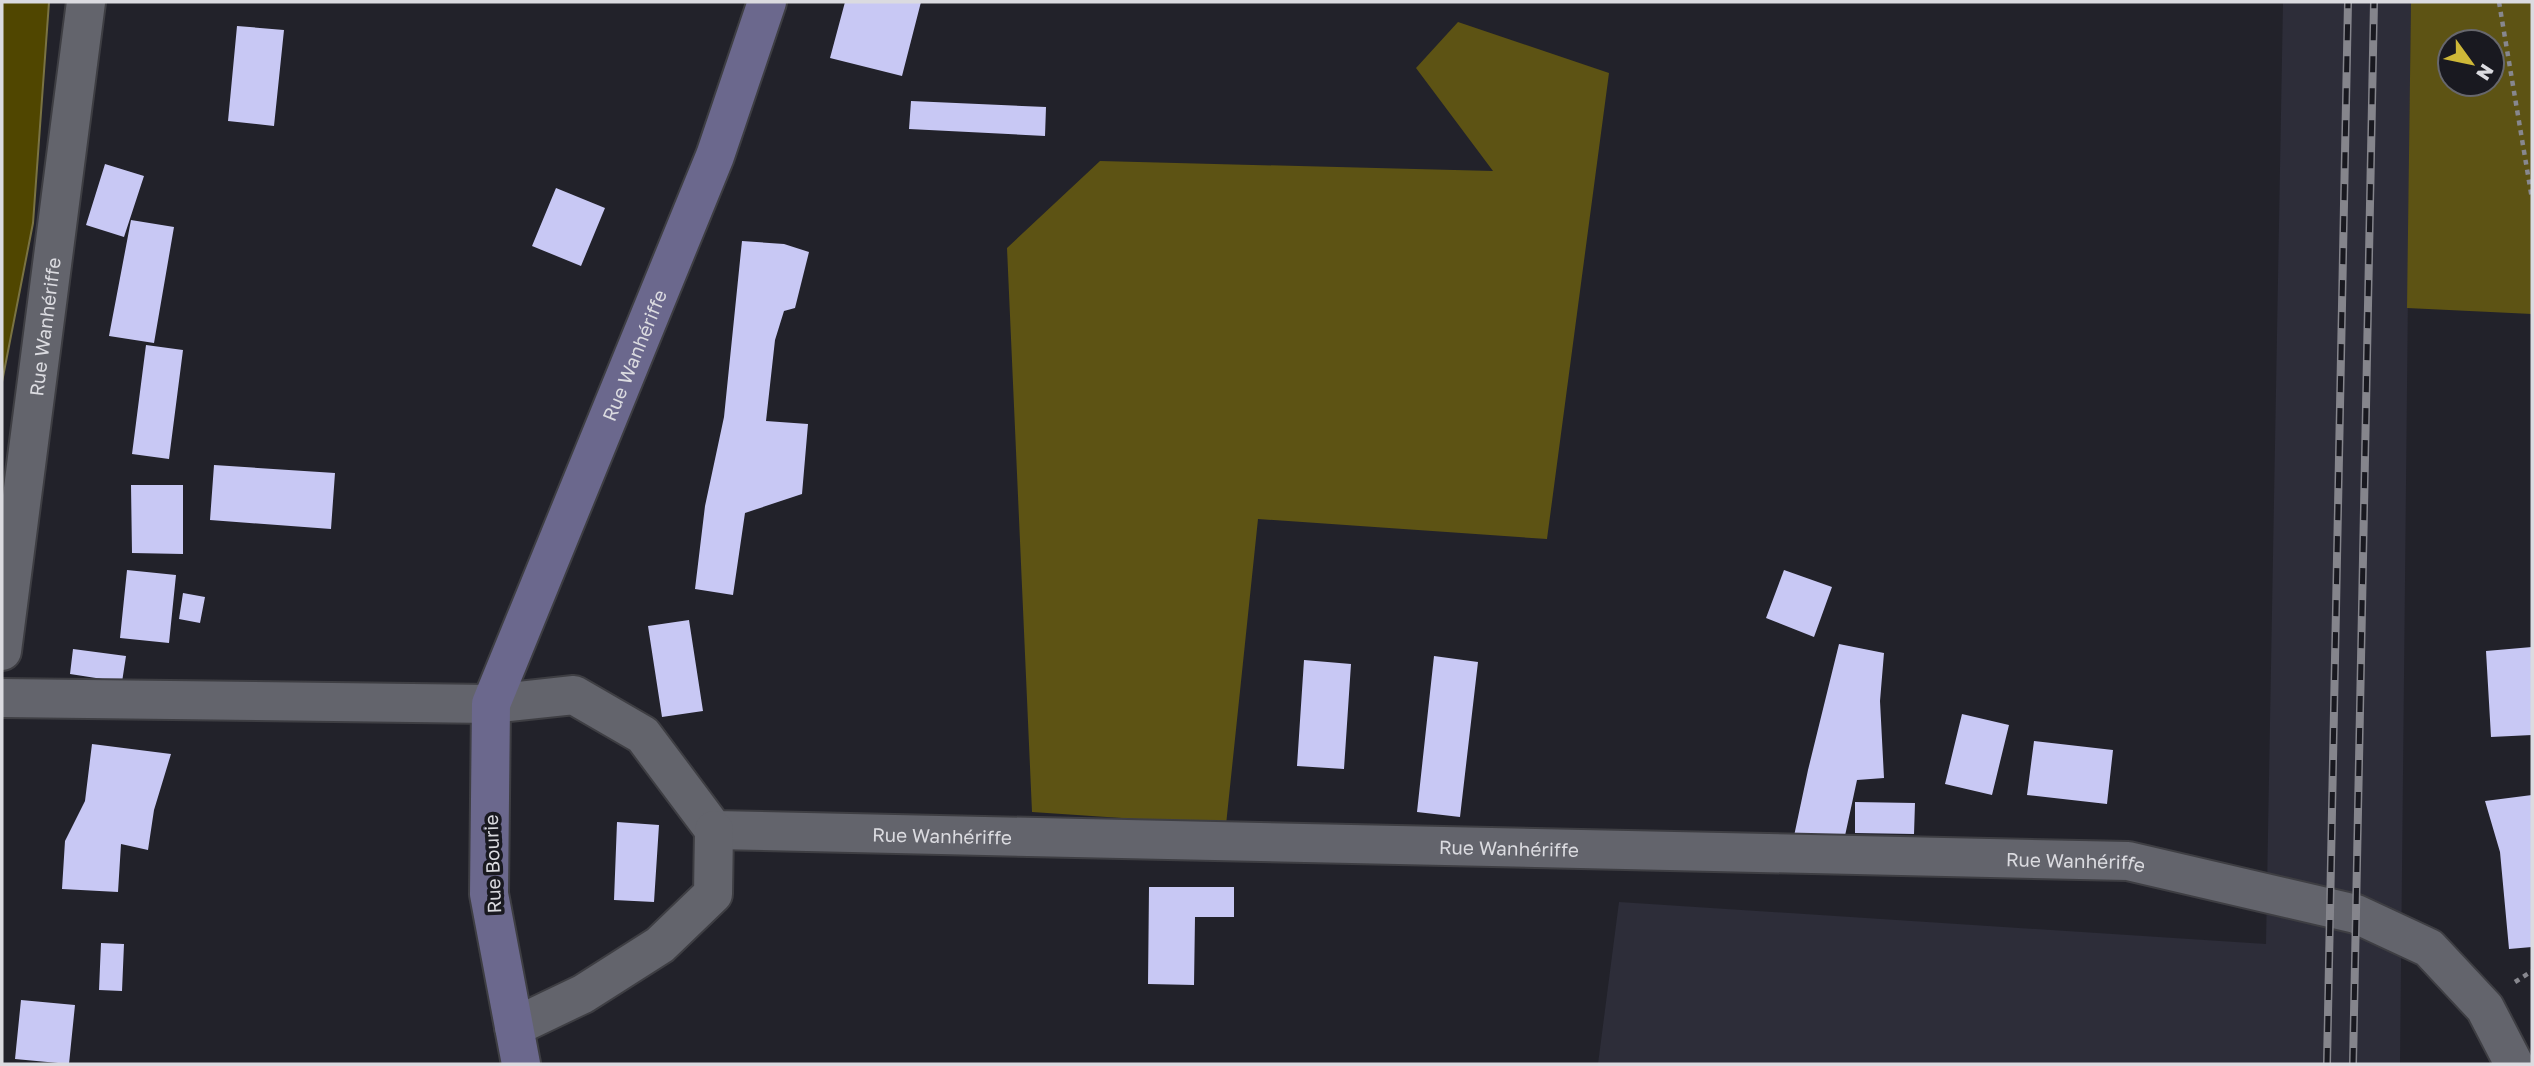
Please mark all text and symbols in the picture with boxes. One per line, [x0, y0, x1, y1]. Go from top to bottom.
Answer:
north arrow [2436, 28, 2506, 98]
text: N [2472, 60, 2499, 85]
street label: Rue Wanhériffe [24, 256, 64, 398]
street label: Rue Wanhériffe [597, 286, 671, 424]
street label: Rue Bourie [479, 814, 505, 914]
street label: Rue Wanhériffe [872, 822, 1012, 848]
street label: Rue Wanhériffe [1439, 834, 1579, 860]
street label: Rue Wanhériffe [2006, 847, 2148, 876]

